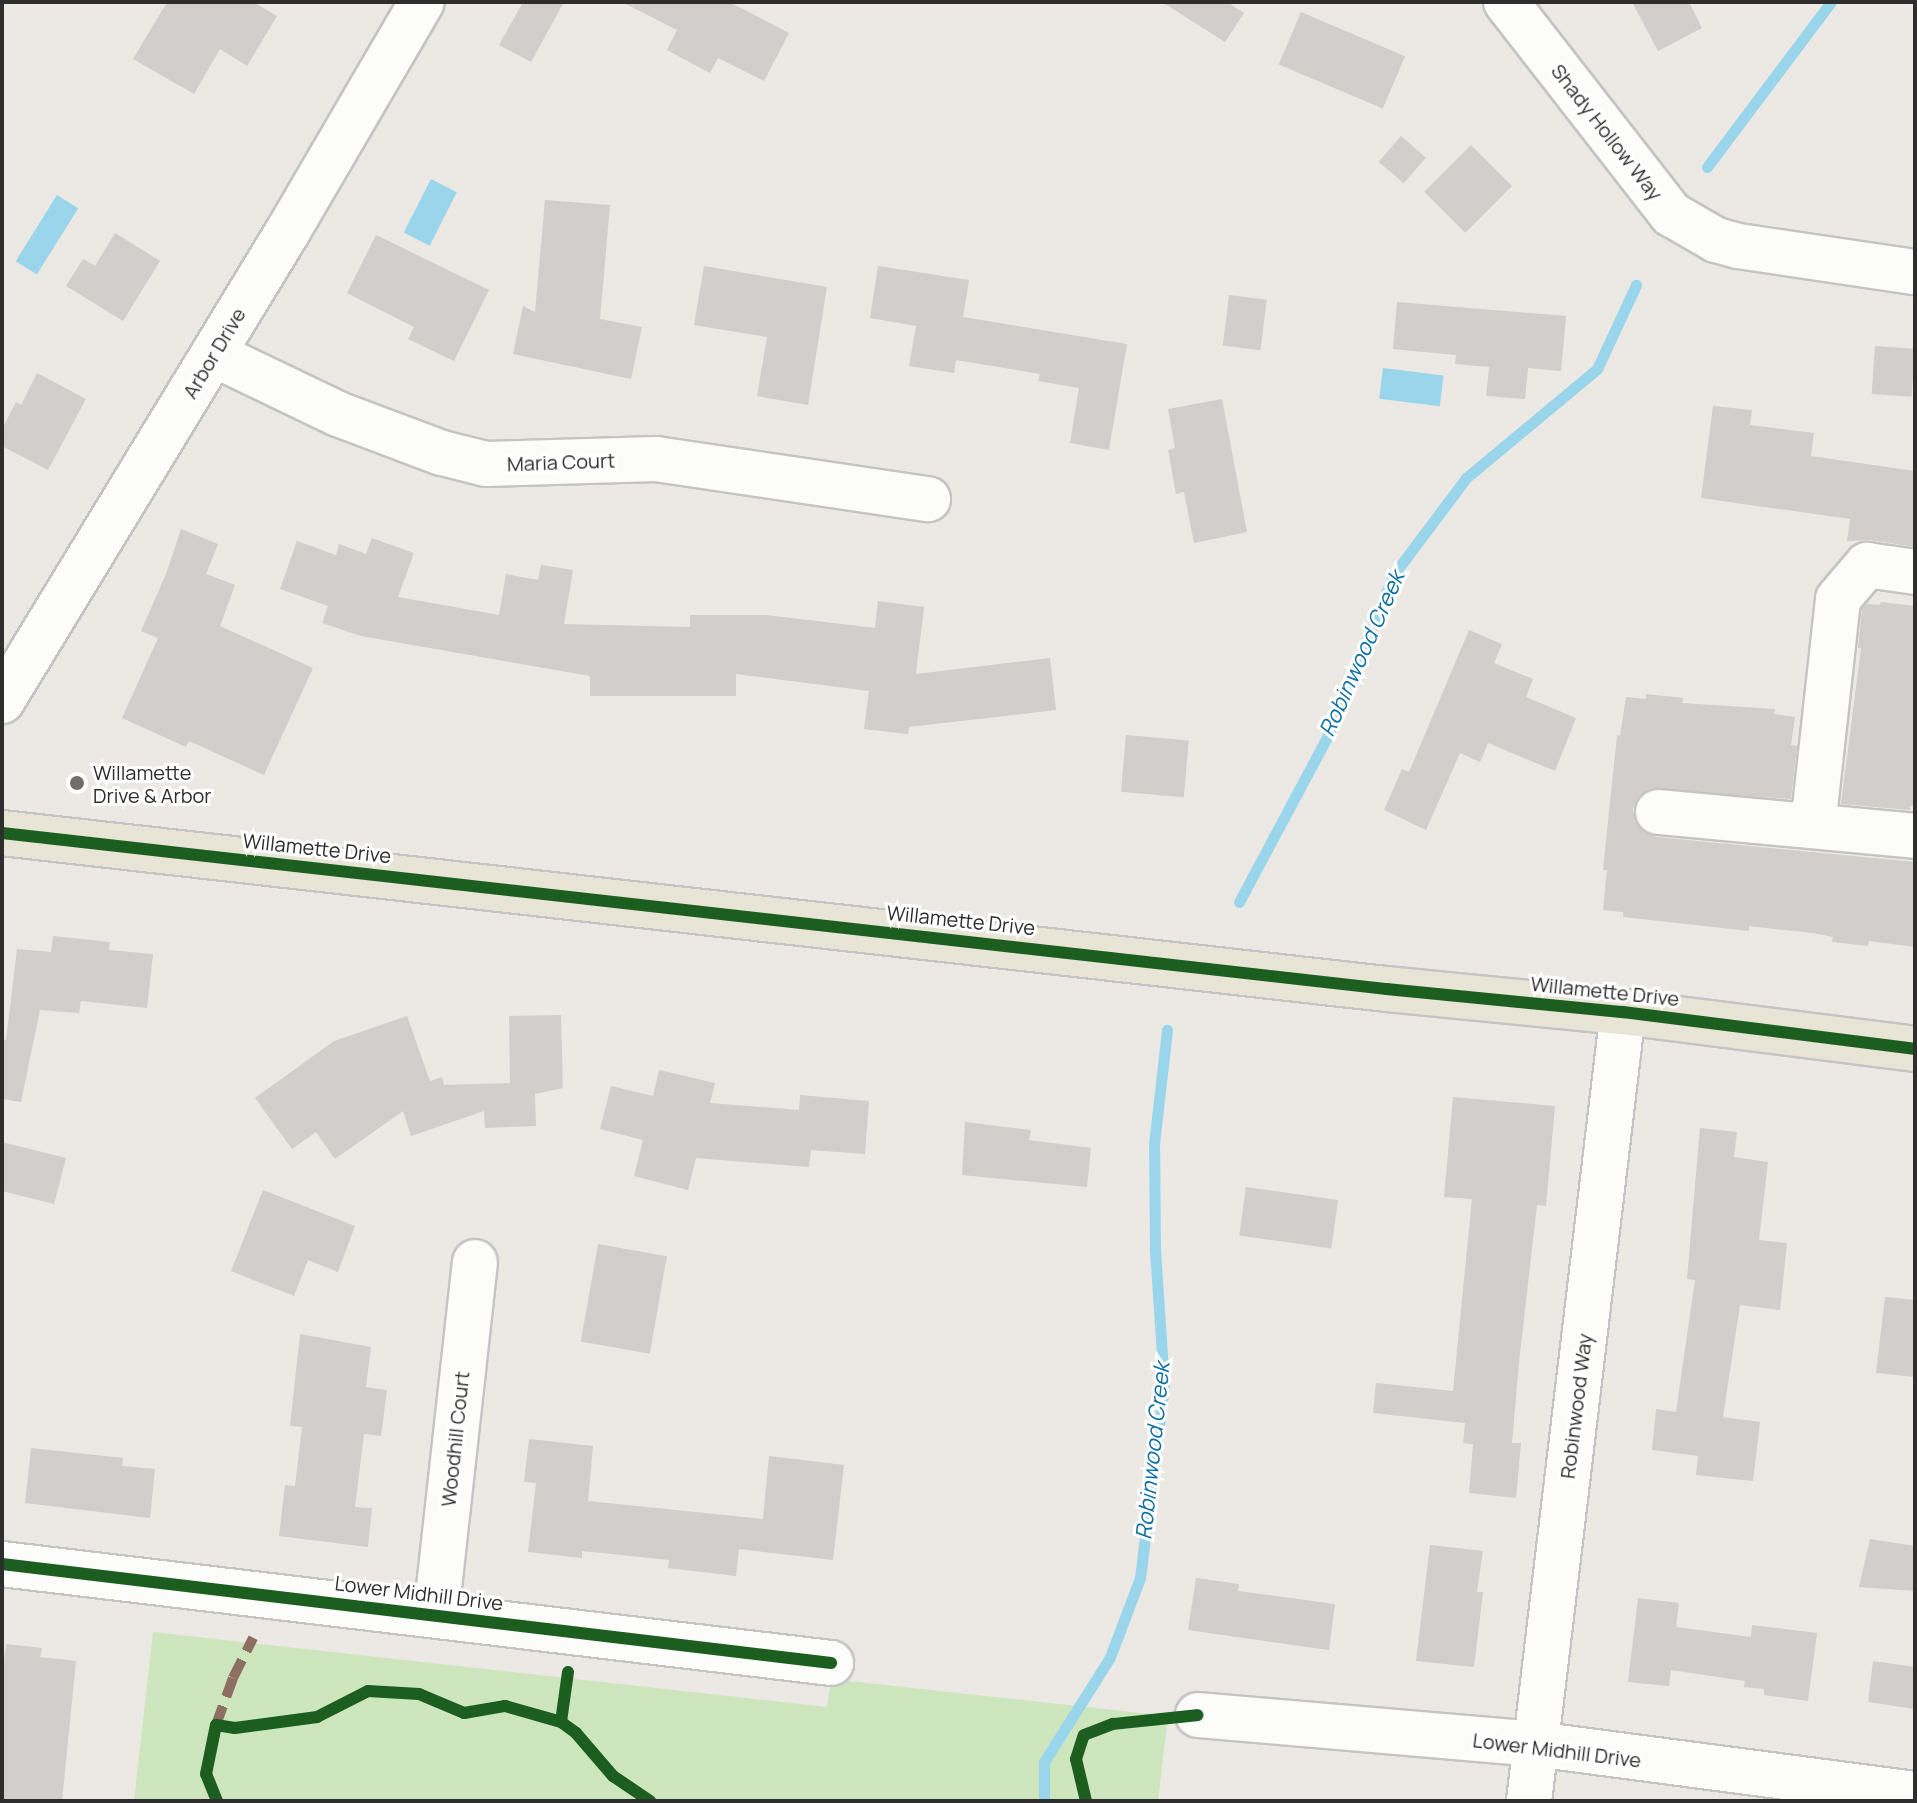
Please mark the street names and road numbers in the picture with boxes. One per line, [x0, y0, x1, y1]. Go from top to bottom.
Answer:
street label: Shady Hollow Way [1546, 59, 1668, 205]
street label: Arbor Drive [178, 303, 250, 403]
street label: Maria Court [507, 448, 615, 476]
street label: Willamette Drive [242, 828, 392, 868]
street label: Willamette Drive [886, 900, 1036, 940]
street label: Willamette Drive [1530, 971, 1680, 1011]
street label: Robinwood Way [1555, 1332, 1597, 1480]
street label: Woodhill Court [436, 1370, 474, 1508]
street label: Lower Midhill Drive [333, 1571, 505, 1615]
street label: Lower Midhill Drive [1471, 1728, 1643, 1772]

